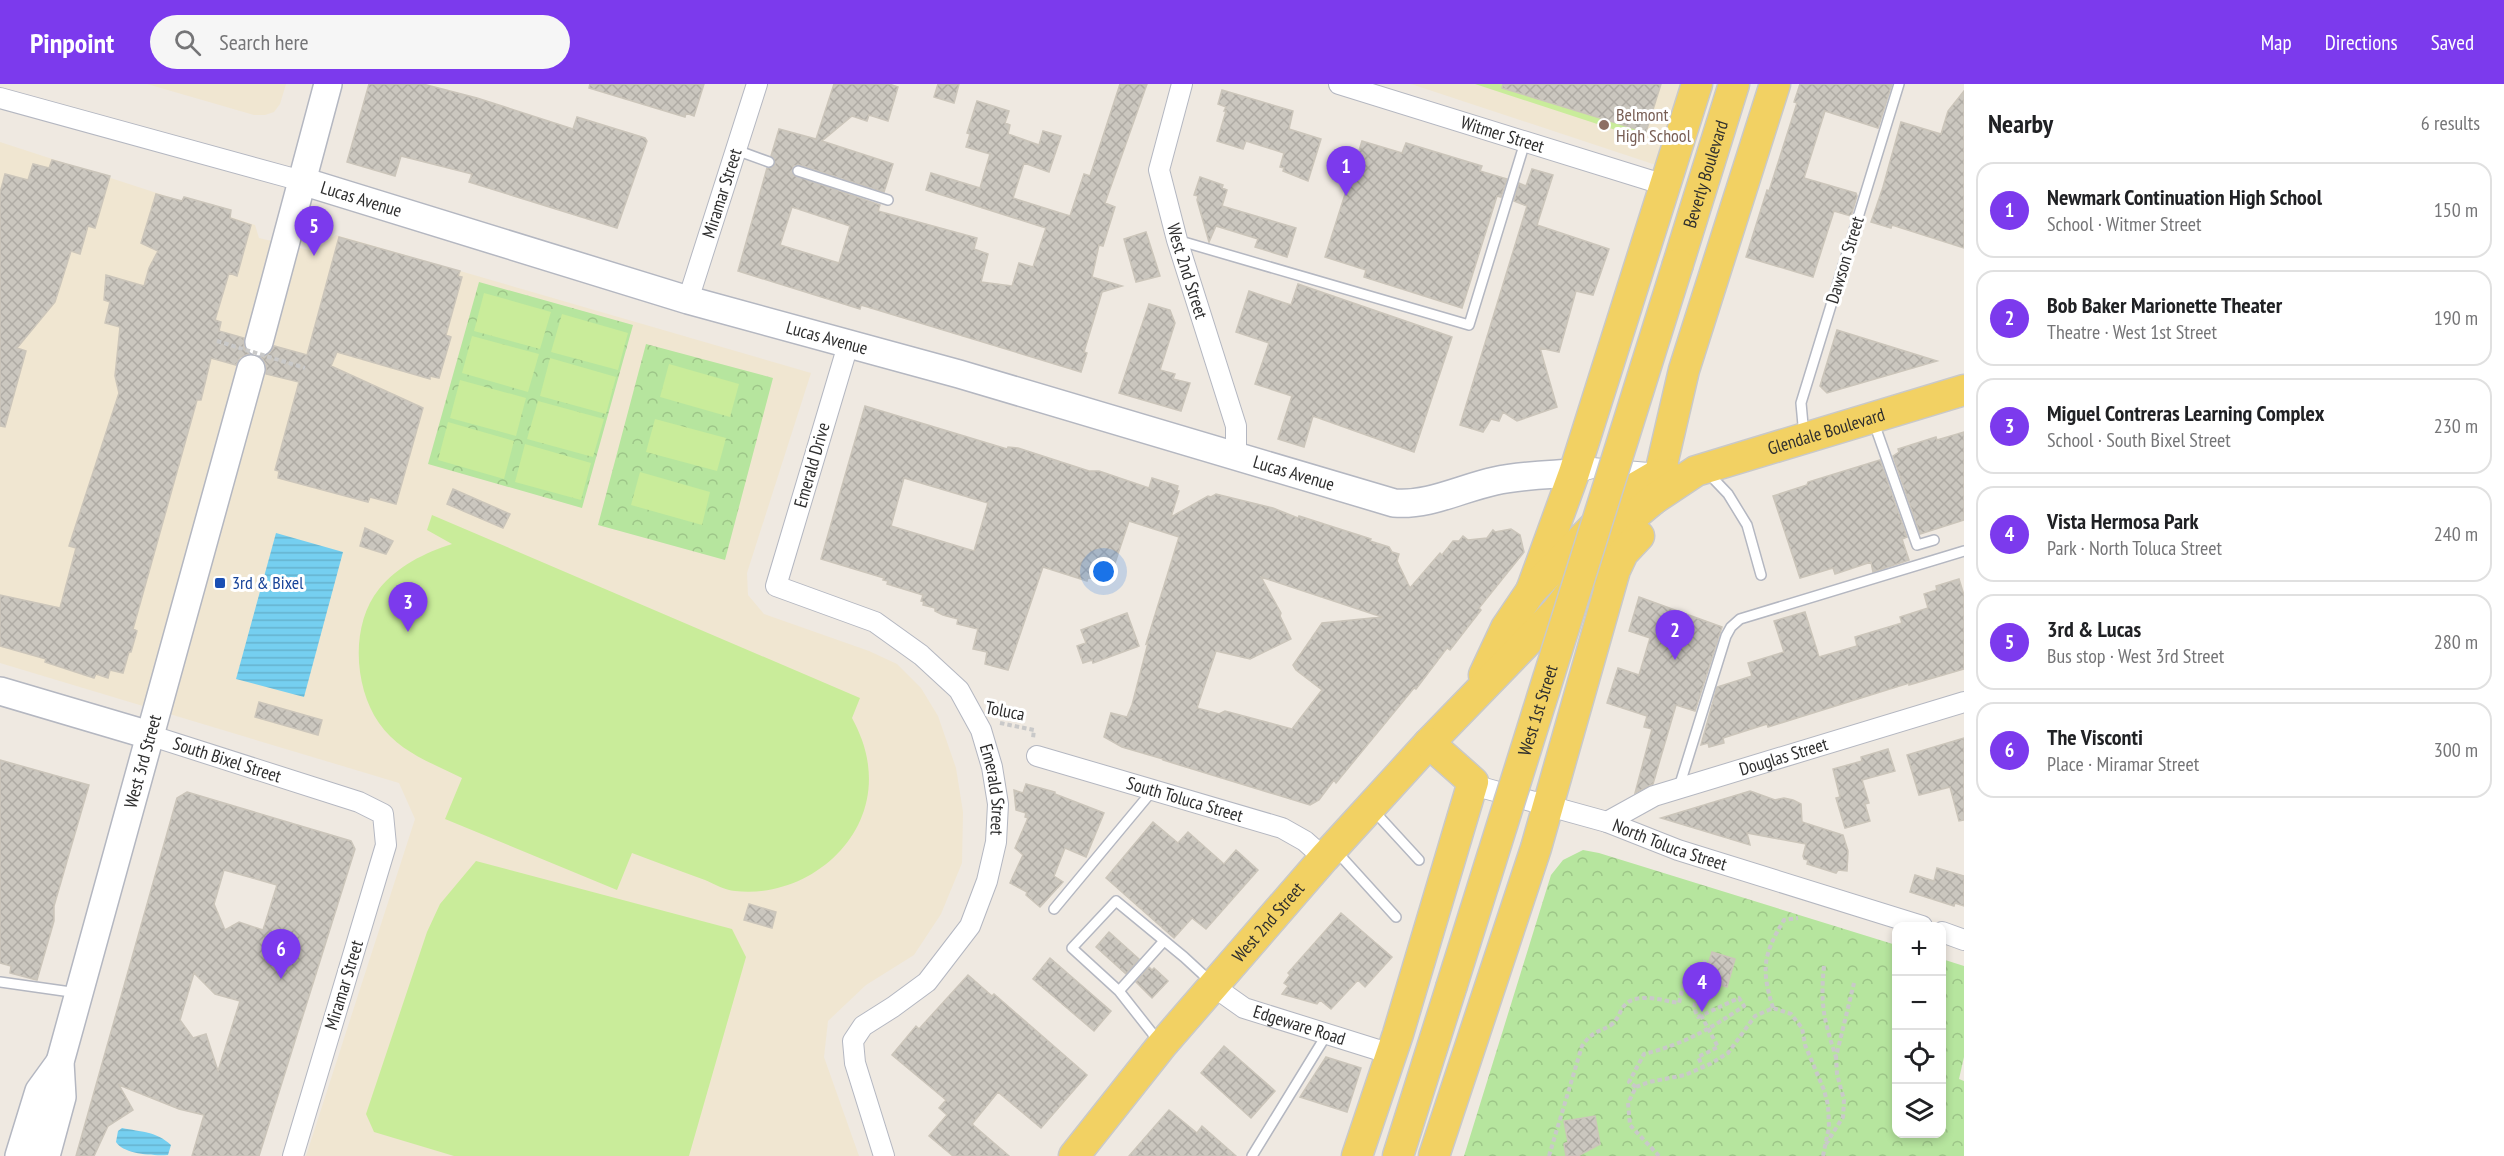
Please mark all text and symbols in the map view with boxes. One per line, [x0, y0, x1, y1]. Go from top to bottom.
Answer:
search box [150, 15, 570, 69]
text: Pinpoint [30, 24, 114, 61]
icon: search [171, 26, 204, 59]
text: Search here [219, 28, 309, 56]
text: Map [2261, 29, 2292, 56]
text: Directions [2325, 29, 2398, 56]
text: Saved [2431, 29, 2474, 56]
place label: Belmont High School [1616, 103, 1692, 147]
text: Nearby [1988, 107, 2053, 140]
street label: Witmer Street [1458, 110, 1547, 158]
text: 6 results [2421, 110, 2480, 136]
street label: Beverly Boulevard [1678, 117, 1733, 231]
marker: Belmont High School [1597, 118, 1611, 132]
street label: Miramar Street [697, 146, 747, 241]
pin: 1 [1326, 147, 1366, 196]
street label: Lucas Avenue [318, 175, 405, 222]
text: Newmark Continuation High School [2047, 183, 2322, 211]
text: 1 [2005, 197, 2014, 223]
text: 150 m [2434, 197, 2478, 223]
pin: 5 [294, 206, 334, 256]
text: School · Witmer Street [2047, 211, 2202, 237]
street label: Dawson Street [1820, 213, 1869, 306]
street label: West 2nd Street [1162, 221, 1213, 322]
text: Bob Baker Marionette Theater [2047, 291, 2282, 319]
text: 2 [2005, 305, 2014, 331]
text: 190 m [2434, 305, 2478, 331]
street label: Lucas Avenue [784, 315, 870, 360]
text: Theatre · West 1st Street [2047, 319, 2217, 345]
text: Miguel Contreras Learning Complex [2047, 399, 2324, 427]
street label: Glendale Boulevard [1765, 403, 1887, 460]
text: 3 [2005, 413, 2014, 439]
text: 230 m [2434, 413, 2478, 439]
street label: Emerald Drive [788, 420, 835, 510]
text: School · South Bixel Street [2047, 427, 2231, 453]
street label: Lucas Avenue [1251, 450, 1337, 496]
text: Vista Hermosa Park [2047, 507, 2199, 535]
text: 4 [2005, 521, 2014, 547]
text: 240 m [2434, 521, 2478, 547]
text: Park · North Toluca Street [2047, 535, 2222, 561]
your location [1089, 557, 1118, 586]
place label: 3rd & Bixel [232, 571, 304, 594]
marker: 3rd & Bixel [213, 576, 227, 590]
pin: 3 [388, 582, 428, 632]
pin: 2 [1656, 610, 1694, 660]
text: 3rd & Lucas [2047, 615, 2141, 643]
text: 5 [2005, 629, 2014, 655]
text: 280 m [2434, 629, 2478, 655]
text: Bus stop · West 3rd Street [2047, 643, 2224, 669]
street label: West 1st Street [1513, 662, 1563, 758]
street label: Toluca [983, 695, 1027, 726]
street label: West 3rd Street [119, 712, 166, 810]
text: The Visconti [2047, 723, 2143, 751]
street label: South Bixel Street [170, 731, 284, 787]
street label: Douglas Street [1736, 732, 1830, 781]
text: 6 [2005, 737, 2014, 763]
text: 300 m [2434, 737, 2478, 763]
street label: Emerald Street [975, 741, 1010, 836]
text: Place · Miramar Street [2047, 751, 2199, 777]
street label: South Toluca Street [1124, 771, 1246, 827]
street label: North Toluca Street [1609, 813, 1730, 876]
street label: West 2nd Street [1227, 877, 1309, 967]
map controls [1892, 922, 1946, 1138]
button: + [1892, 922, 1946, 976]
pin: 6 [262, 930, 300, 979]
street label: Miramar Street [319, 937, 368, 1032]
pin: 4 [1682, 962, 1722, 1012]
button: − [1892, 976, 1946, 1030]
street label: Edgeware Road [1251, 1000, 1348, 1050]
button: locate [1892, 1030, 1946, 1084]
button: layers [1892, 1084, 1946, 1138]

